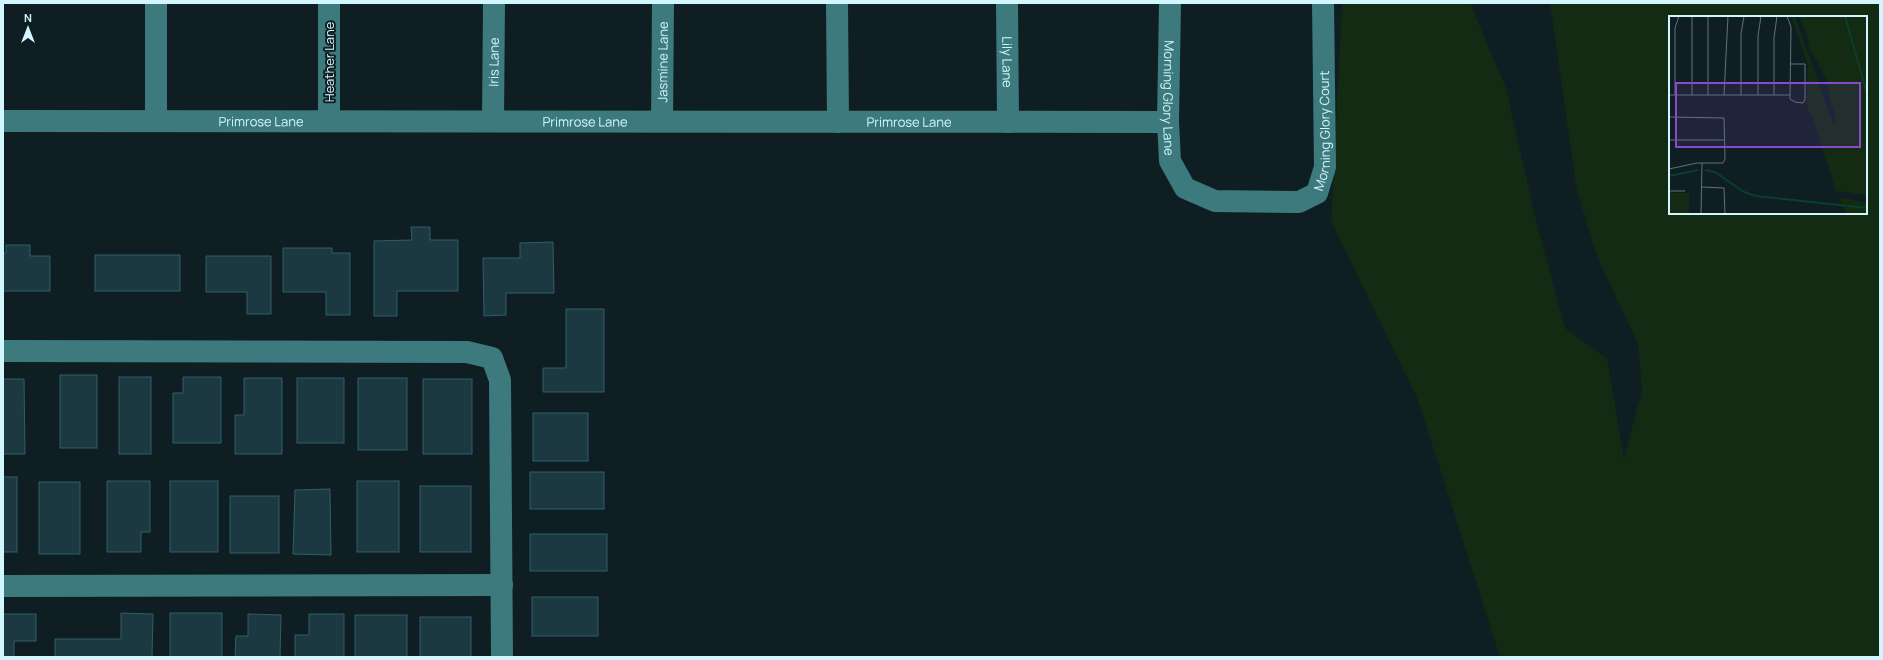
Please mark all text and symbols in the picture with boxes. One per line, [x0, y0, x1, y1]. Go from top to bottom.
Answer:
north arrow [8, 8, 48, 48]
text: N [24, 10, 32, 25]
inset map [1669, 16, 1867, 214]
street label: Heather Lane [320, 21, 338, 102]
street label: Jasmine Lane [653, 21, 672, 103]
street label: Lily Lane [998, 36, 1017, 88]
street label: Iris Lane [484, 37, 503, 87]
street label: Morning Glory Lane [1159, 40, 1179, 156]
street label: Morning Glory Court [1309, 70, 1334, 193]
street label: Primrose Lane [218, 112, 304, 130]
street label: Primrose Lane [542, 112, 628, 131]
street label: Primrose Lane [866, 113, 952, 131]

